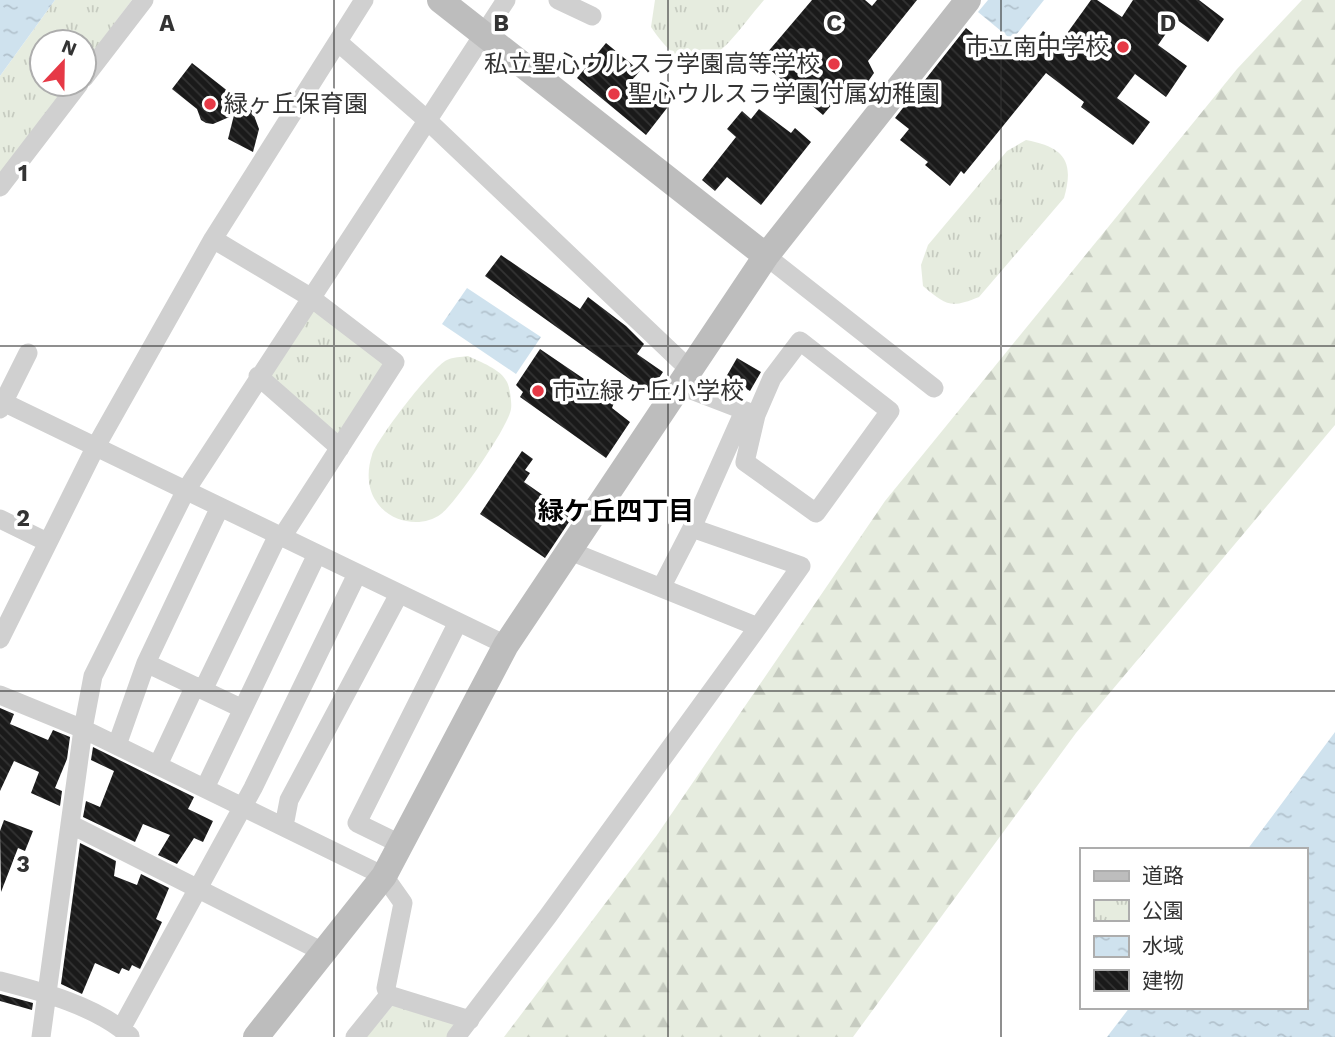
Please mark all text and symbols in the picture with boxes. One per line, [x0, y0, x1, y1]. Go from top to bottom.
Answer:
text: A [159, 10, 175, 37]
text: B [493, 10, 509, 37]
text: C [826, 10, 842, 37]
text: D [1160, 10, 1176, 37]
north arrow [28, 28, 98, 98]
place label: 市立南中学校 [965, 33, 1109, 61]
text: N [58, 34, 80, 61]
marker: 市立南中学校 [1115, 39, 1131, 55]
place label: 私立聖心ウルスラ学園高等学校 [484, 50, 820, 78]
marker: 私立聖心ウルスラ学園高等学校 [826, 56, 842, 72]
place label: 聖心ウルスラ学園付属幼稚園 [628, 80, 940, 108]
marker: 聖心ウルスラ学園付属幼稚園 [606, 86, 622, 102]
place label: 緑ヶ丘保育園 [224, 90, 368, 118]
marker: 緑ヶ丘保育園 [202, 96, 218, 112]
text: 1 [18, 160, 28, 187]
place label: 市立緑ヶ丘小学校 [552, 377, 744, 405]
marker: 市立緑ヶ丘小学校 [530, 383, 546, 399]
district label: 緑ケ丘四丁目 [538, 496, 694, 526]
text: 2 [16, 505, 30, 532]
legend [1080, 848, 1307, 1009]
text: 3 [16, 851, 30, 878]
text: 道路 [1142, 863, 1184, 888]
text: 公園 [1142, 898, 1184, 923]
text: 水域 [1142, 933, 1184, 958]
text: 建物 [1142, 968, 1184, 993]

